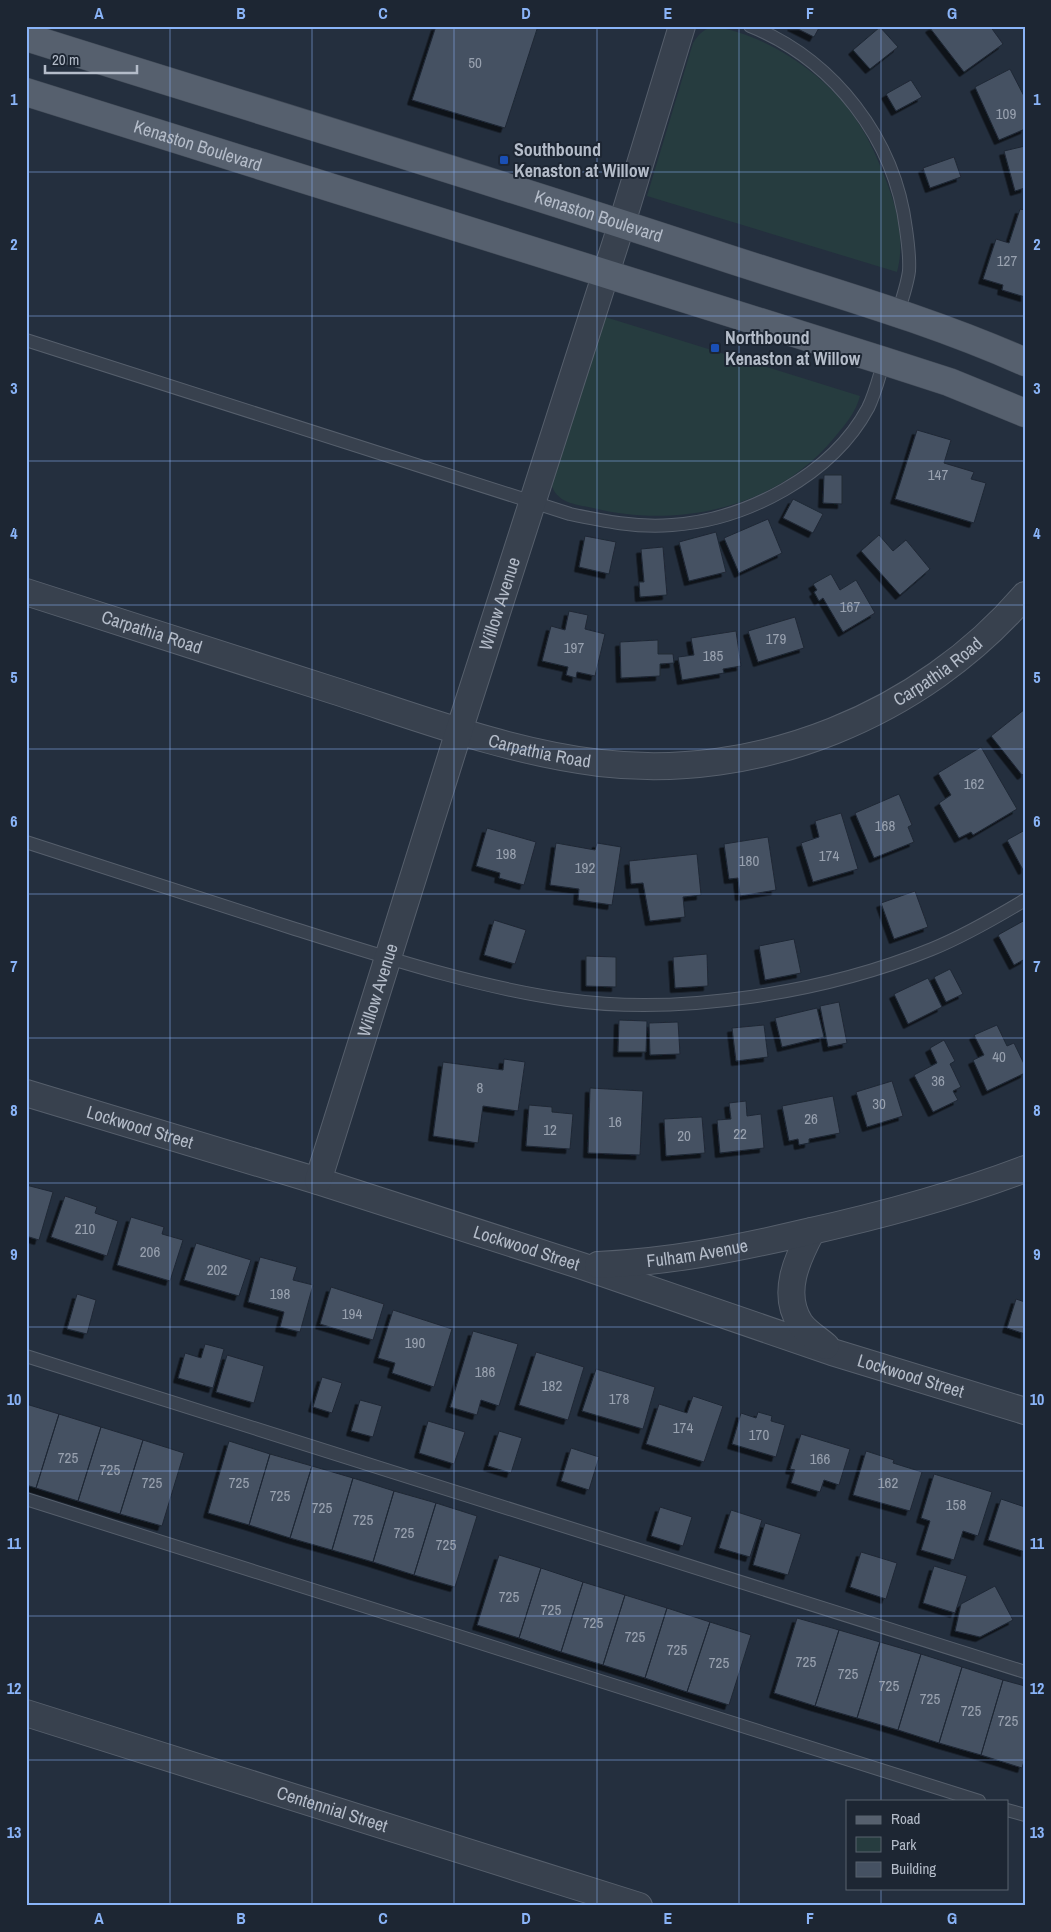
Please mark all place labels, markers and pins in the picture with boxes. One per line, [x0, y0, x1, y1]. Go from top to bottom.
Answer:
place label: Southbound Kenaston at Willow [514, 137, 650, 183]
marker: Southbound Kenaston at Willow [498, 154, 510, 166]
place label: Northbound Kenaston at Willow [725, 325, 861, 371]
marker: Northbound Kenaston at Willow [709, 342, 721, 354]

